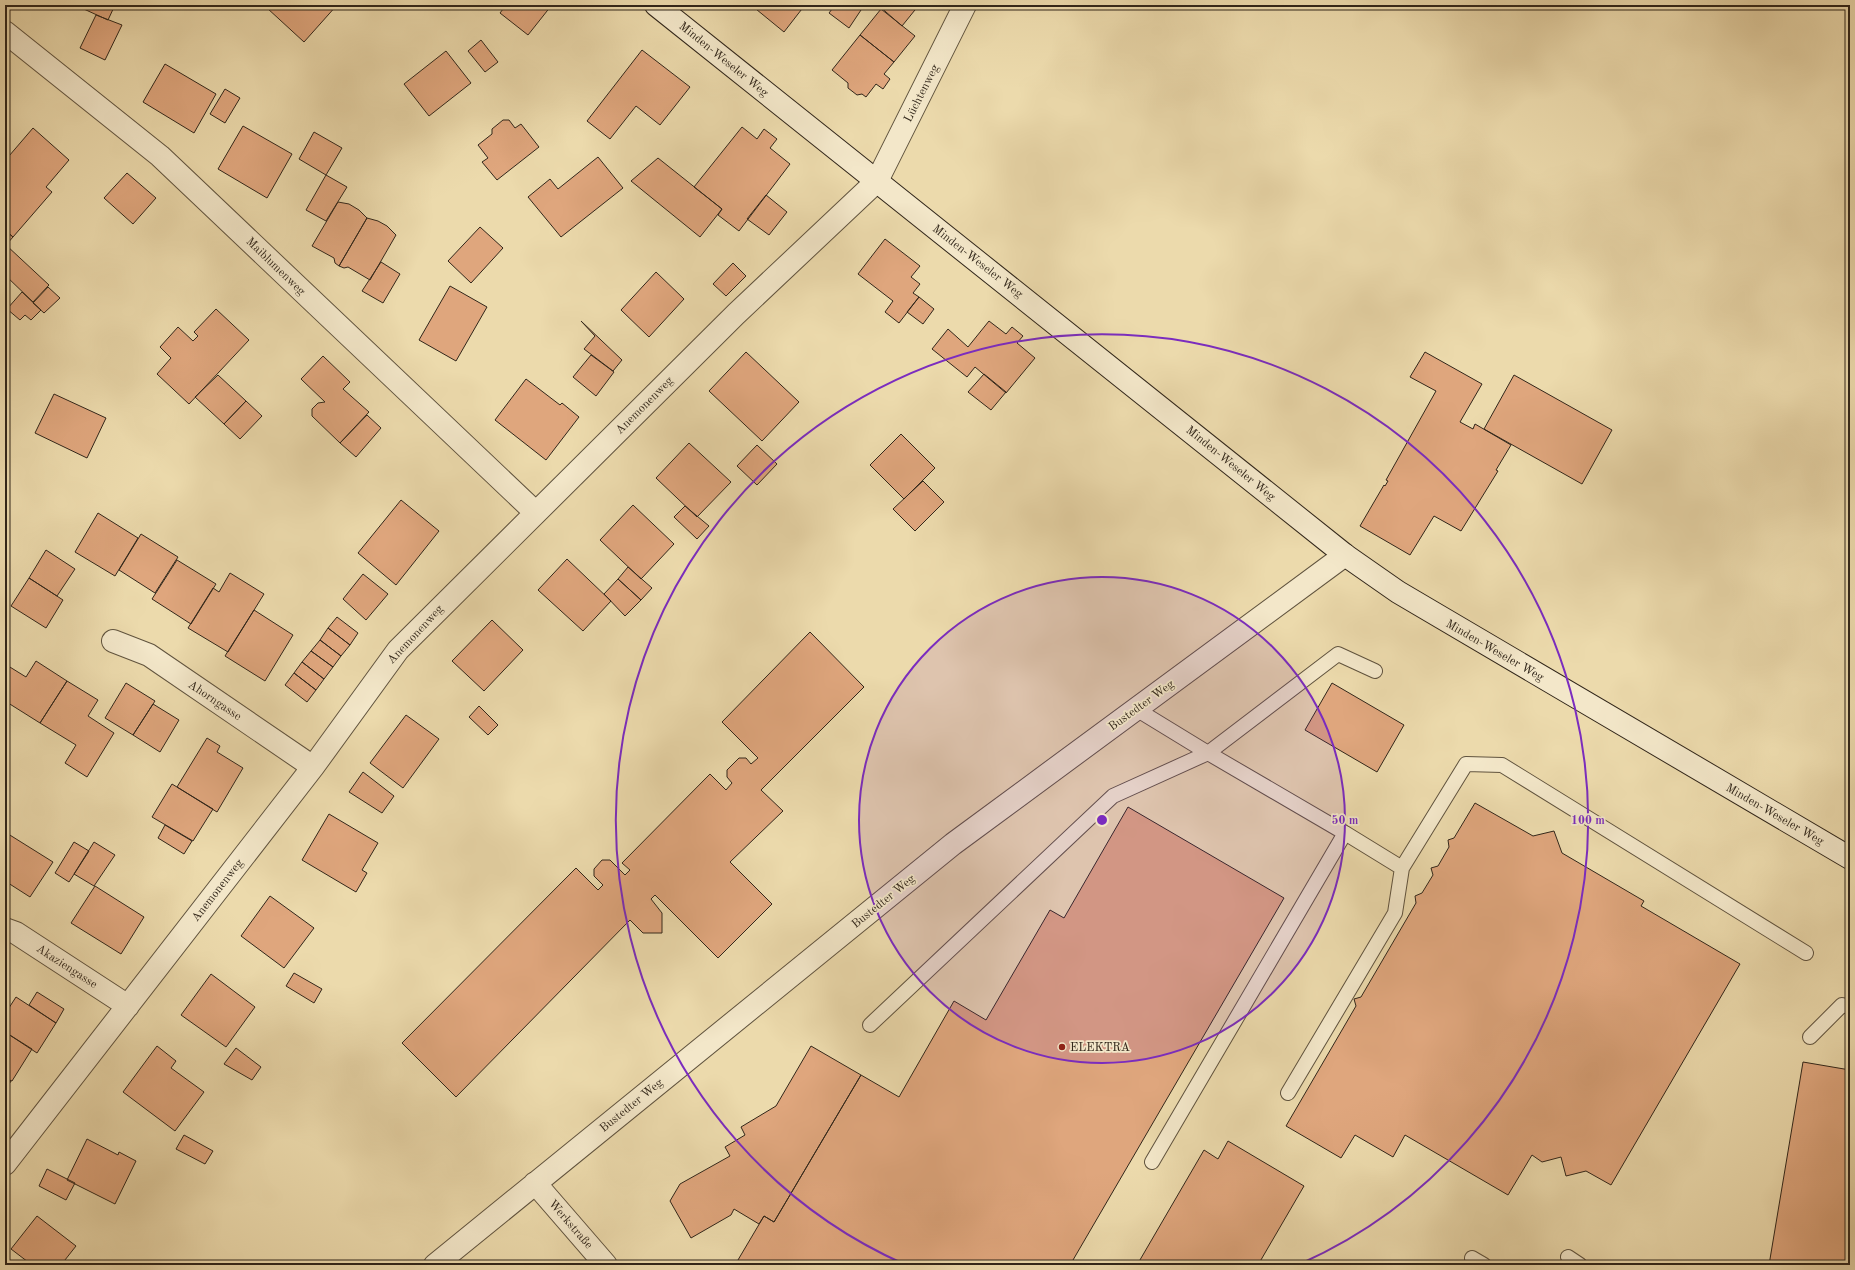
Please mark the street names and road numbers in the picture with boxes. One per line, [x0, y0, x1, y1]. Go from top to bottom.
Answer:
street label: Minden-Weseler Weg [676, 20, 771, 100]
street label: Lüchtenweg [902, 62, 942, 124]
street label: Minden-Weseler Weg [930, 223, 1025, 301]
street label: Maiblumenweg [243, 236, 308, 298]
street label: Anemonenweg [614, 374, 676, 437]
street label: Minden-Weseler Weg [1183, 424, 1278, 504]
street label: Anemonenweg [385, 602, 446, 667]
street label: Minden-Weseler Weg [1443, 618, 1546, 684]
street label: Bustedter Weg [1107, 678, 1177, 733]
street label: Ahorngasse [186, 679, 244, 723]
street label: Minden-Weseler Weg [1723, 782, 1826, 848]
street label: Anemonenweg [190, 857, 246, 924]
street label: Bustedter Weg [850, 872, 918, 931]
street label: Akaziengasse [34, 943, 100, 991]
street label: Bustedter Weg [598, 1076, 666, 1135]
street label: Werkstraße [546, 1198, 595, 1252]

